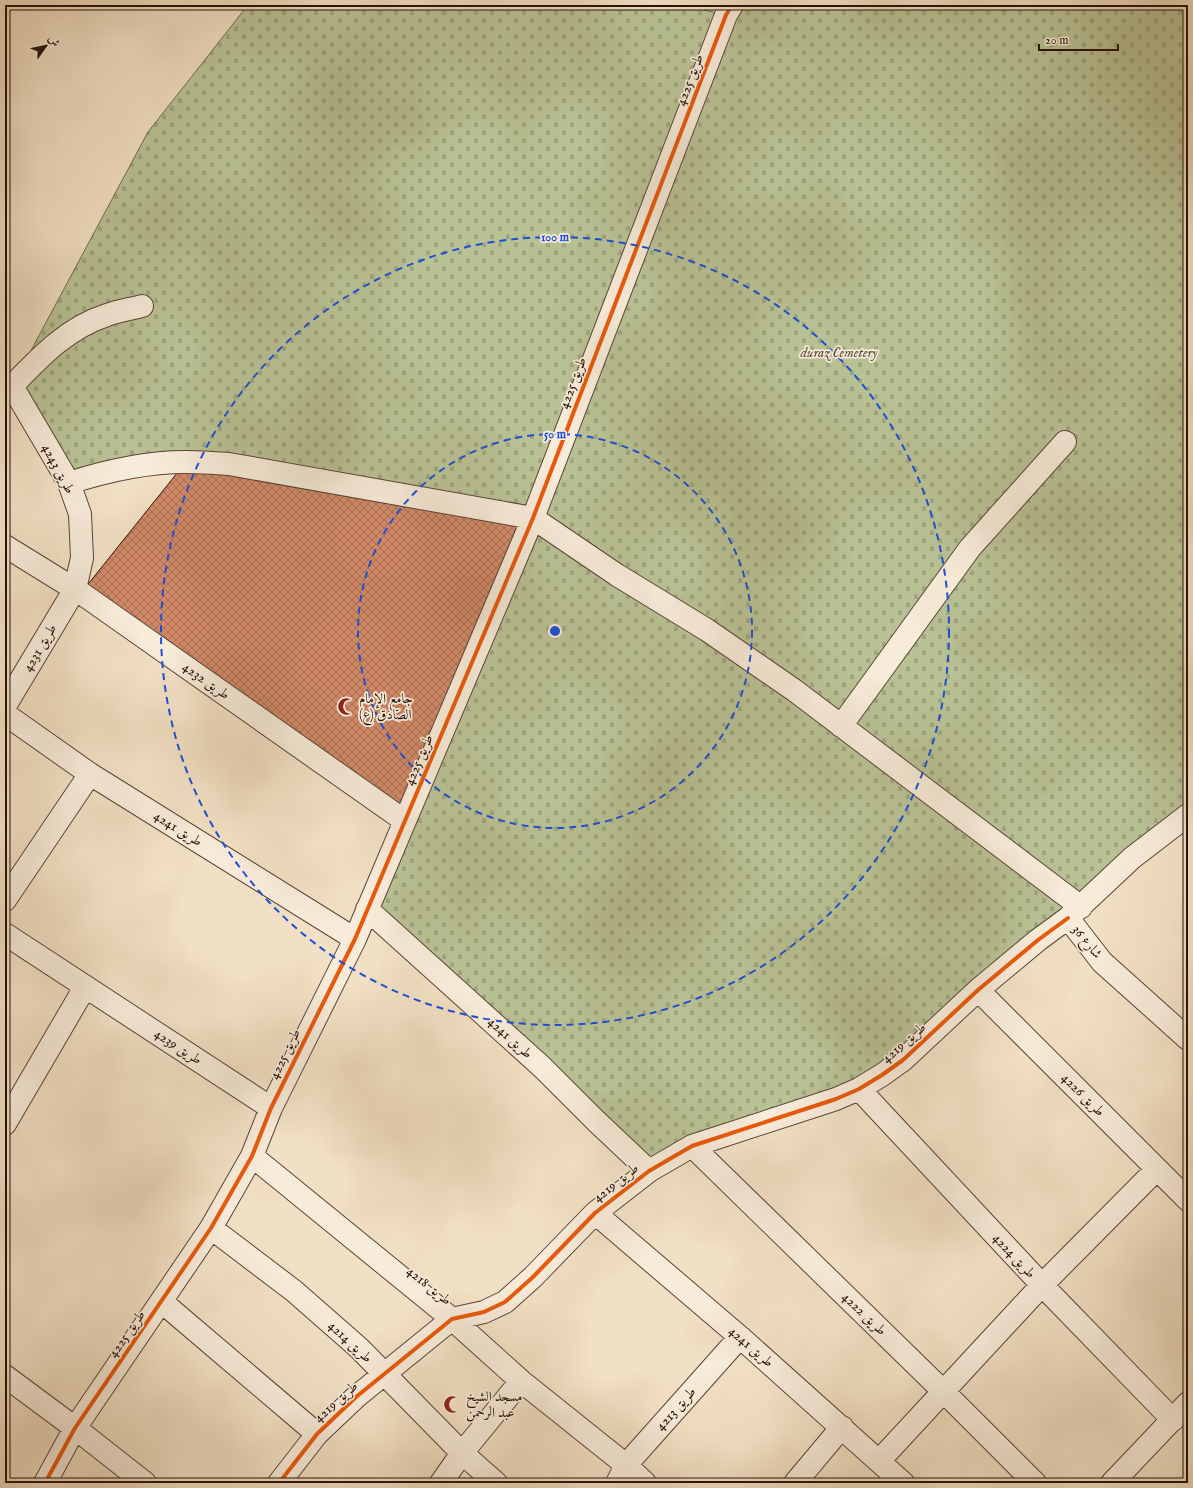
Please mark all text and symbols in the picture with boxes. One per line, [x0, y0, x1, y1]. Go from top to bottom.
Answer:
north arrow [26, 26, 66, 66]
scale bar [1039, 26, 1118, 52]
text: ش [45, 33, 62, 50]
text: 20 m [1045, 33, 1068, 48]
street label: طريق 4225 [672, 52, 708, 108]
text: 100 m [541, 230, 570, 245]
park label: duraz Cemetery [799, 344, 878, 362]
street label: طريق 4225 [555, 355, 591, 411]
text: 50 m [544, 427, 567, 442]
street label: طريق 4243 [37, 441, 79, 497]
street label: طريق 4231 [19, 621, 61, 675]
centre of rings [548, 624, 562, 638]
street label: طريق 4232 [179, 658, 233, 704]
place label: جامع الإمام الصادق (ع) [359, 690, 413, 726]
mosque icon: جامع الإمام الصادق (ع) [336, 697, 356, 717]
street label: طريق 4225 [400, 732, 438, 788]
street label: طريق 4241 [150, 807, 206, 851]
street label: شارع 36 [1066, 921, 1106, 964]
street label: طريق 4241 [484, 1013, 536, 1063]
street label: طريق 4219 [878, 1019, 930, 1067]
street label: طريق 4239 [151, 1025, 205, 1069]
street label: طريق 4225 [265, 1026, 305, 1082]
street label: طريق 4226 [1057, 1069, 1109, 1121]
street label: طريق 4219 [589, 1159, 643, 1207]
street label: طريق 4224 [988, 1230, 1040, 1282]
street label: طريق 4218 [403, 1262, 455, 1310]
street label: طريق 4222 [838, 1288, 890, 1340]
street label: طريق 4225 [104, 1307, 150, 1361]
street label: طريق 4214 [324, 1317, 376, 1367]
street label: طريق 4241 [725, 1322, 777, 1372]
street label: طريق 4219 [310, 1377, 362, 1427]
street label: طريق 4213 [652, 1383, 700, 1435]
place label: مسجد الشيخ عبد الرحمن [466, 1388, 522, 1422]
mosque icon: مسجد الشيخ عبد الرحمن [443, 1395, 463, 1415]

